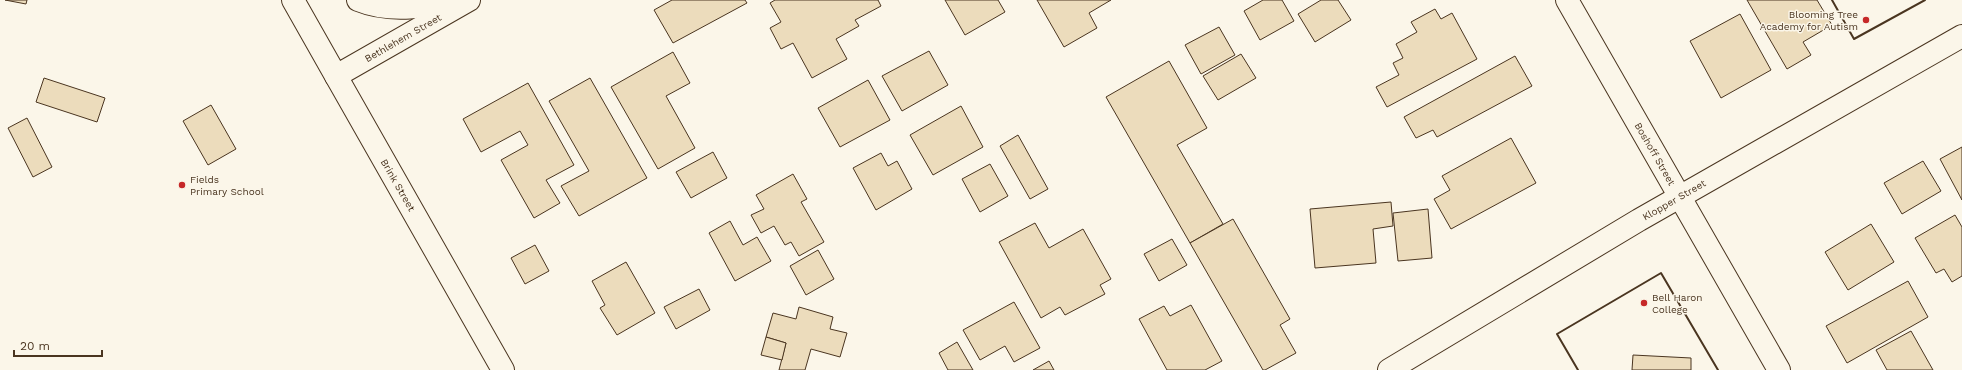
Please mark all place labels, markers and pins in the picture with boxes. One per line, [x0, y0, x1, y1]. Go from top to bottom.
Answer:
place label: Blooming Tree Academy for Autism [1760, 9, 1858, 32]
marker: Blooming Tree Academy for Autism [1861, 15, 1871, 25]
place label: Fields Primary School [190, 174, 264, 197]
marker: Fields Primary School [177, 180, 187, 190]
place label: Bell Haron College [1652, 292, 1703, 315]
marker: Bell Haron College [1639, 298, 1649, 308]

